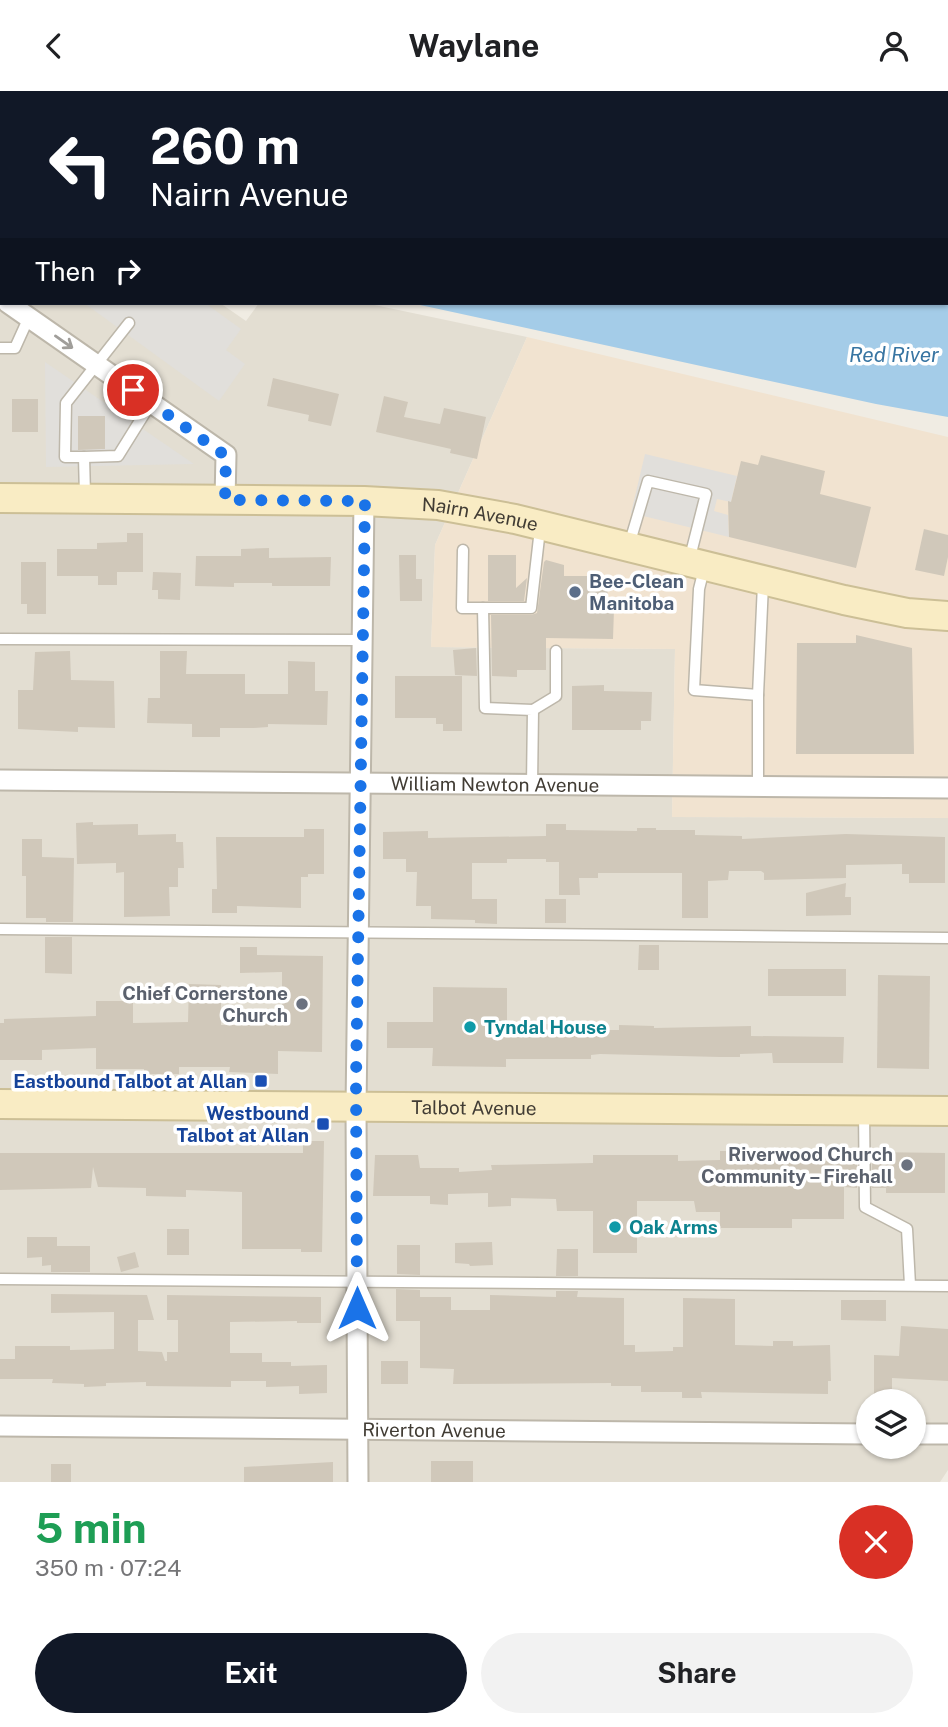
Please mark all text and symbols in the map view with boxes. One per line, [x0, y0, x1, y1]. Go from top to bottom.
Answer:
icon: back [35, 27, 73, 65]
text: Waylane [409, 27, 539, 64]
icon: person [875, 27, 913, 65]
text: 260 m [150, 117, 300, 175]
icon: left [35, 119, 126, 210]
text: Nairn Avenue [150, 176, 349, 213]
icon: right [109, 252, 147, 290]
text: Then [35, 256, 95, 287]
one-way arrow [54, 335, 73, 349]
water label: Red River [849, 342, 940, 367]
pin [103, 360, 163, 420]
icon: arrive [114, 371, 152, 409]
street label: Nairn Avenue [421, 493, 541, 535]
place label: Bee-Clean Manitoba [589, 570, 684, 614]
marker: Bee-Clean Manitoba [567, 584, 583, 600]
street label: William Newton Avenue [390, 772, 600, 796]
place label: Chief Cornerstone Church [122, 982, 288, 1026]
marker: Chief Cornerstone Church [294, 996, 310, 1012]
place label: Tyndal House [484, 1016, 607, 1038]
marker: Tyndal House [462, 1019, 478, 1035]
place label: Eastbound Talbot at Allan [13, 1070, 247, 1092]
marker: Eastbound Talbot at Allan [253, 1073, 269, 1089]
street label: Talbot Avenue [411, 1096, 537, 1119]
place label: Westbound Talbot at Allan [177, 1102, 309, 1146]
marker: Westbound Talbot at Allan [315, 1116, 331, 1132]
place label: Riverwood Church Community – Firehall [701, 1143, 893, 1187]
marker: Riverwood Church Community – Firehall [899, 1157, 915, 1173]
place label: Oak Arms [629, 1216, 718, 1238]
marker: Oak Arms [607, 1219, 623, 1235]
position arrow [320, 1271, 394, 1345]
map controls [856, 1389, 926, 1459]
button: layers [856, 1389, 926, 1459]
street label: Riverton Avenue [362, 1418, 506, 1442]
text: 5 min [35, 1503, 147, 1552]
button: close [839, 1505, 913, 1579]
text: 350 m · 07:24 [35, 1554, 181, 1581]
button: Exit [35, 1633, 467, 1713]
button: Share [481, 1633, 913, 1713]

